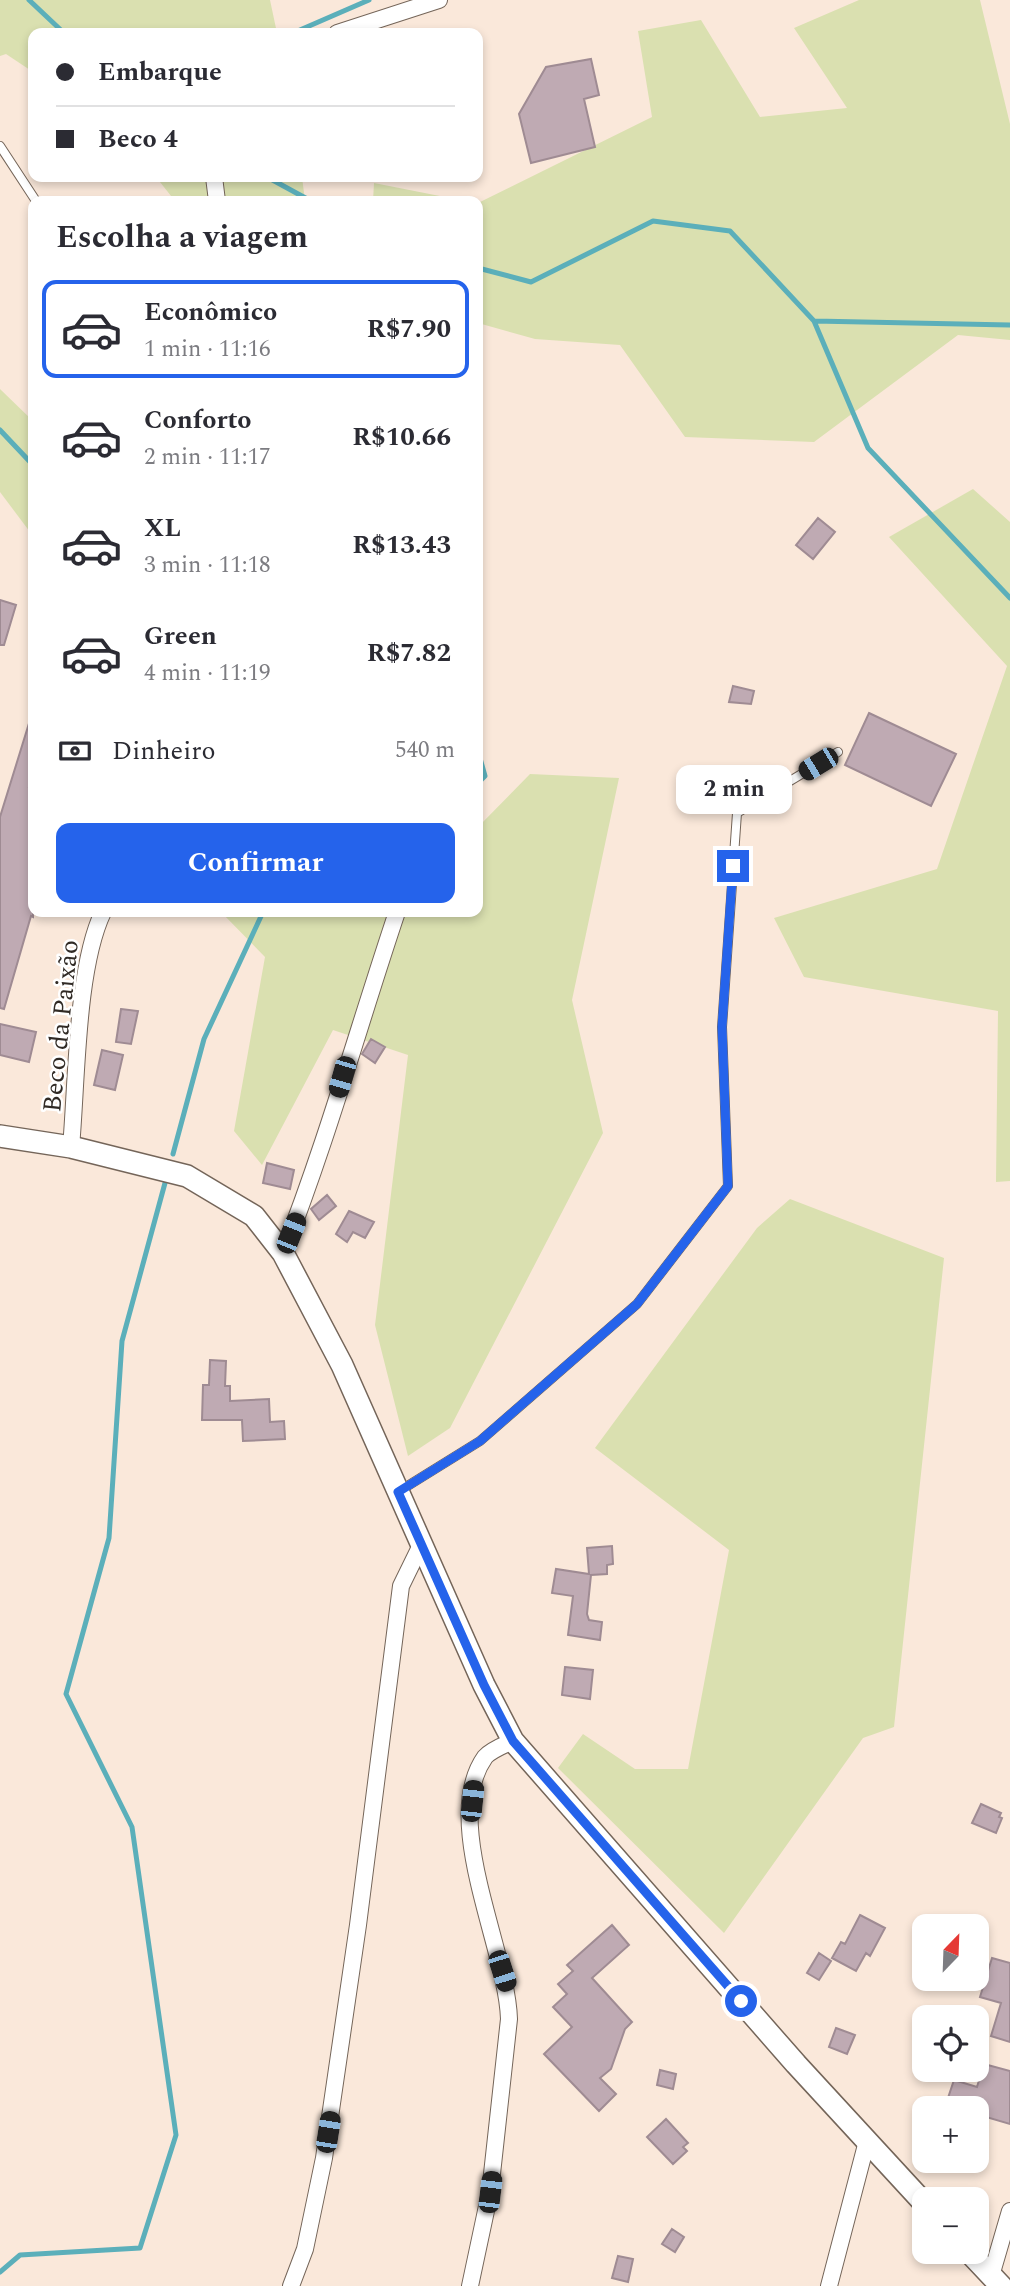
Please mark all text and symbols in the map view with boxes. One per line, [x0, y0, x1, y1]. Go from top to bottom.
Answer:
text: Embarque [98, 52, 222, 92]
text: Beco 4 [98, 119, 178, 159]
text: Escolha a viagem [56, 213, 308, 262]
text: Econômico [144, 292, 277, 332]
icon: car [60, 298, 123, 361]
text: R$7.90 [367, 309, 451, 349]
text: 1 min · 11:16 [144, 332, 271, 367]
text: Conforto [144, 400, 252, 440]
icon: car [60, 406, 123, 469]
text: R$10.66 [352, 417, 451, 457]
text: 2 min · 11:17 [144, 440, 271, 475]
text: XL [144, 508, 181, 548]
icon: car [60, 514, 123, 577]
text: R$13.43 [352, 525, 451, 565]
text: 3 min · 11:18 [144, 548, 271, 583]
text: Green [144, 616, 217, 656]
icon: car [60, 622, 123, 685]
text: R$7.82 [367, 633, 451, 673]
text: 4 min · 11:19 [144, 656, 271, 691]
text: Dinheiro [112, 731, 216, 771]
icon: cash [56, 732, 94, 770]
text: 540 m [395, 733, 455, 768]
car [795, 744, 842, 784]
callout: 2 min [675, 764, 791, 814]
text: 2 min [703, 772, 765, 807]
button: Confirmar [56, 823, 455, 903]
route end [717, 850, 749, 882]
street label: Beco da Paixão [32, 938, 90, 1114]
car [327, 1054, 358, 1100]
car [274, 1210, 309, 1256]
car [460, 1779, 485, 1823]
north arrow [912, 1914, 989, 1992]
map controls [912, 1914, 989, 2264]
car [486, 1948, 519, 1994]
route start [725, 1985, 757, 2017]
button: locate [912, 2005, 989, 2082]
button: + [912, 2096, 989, 2173]
car [315, 2110, 342, 2154]
car [478, 2170, 503, 2214]
button: − [912, 2187, 989, 2264]

